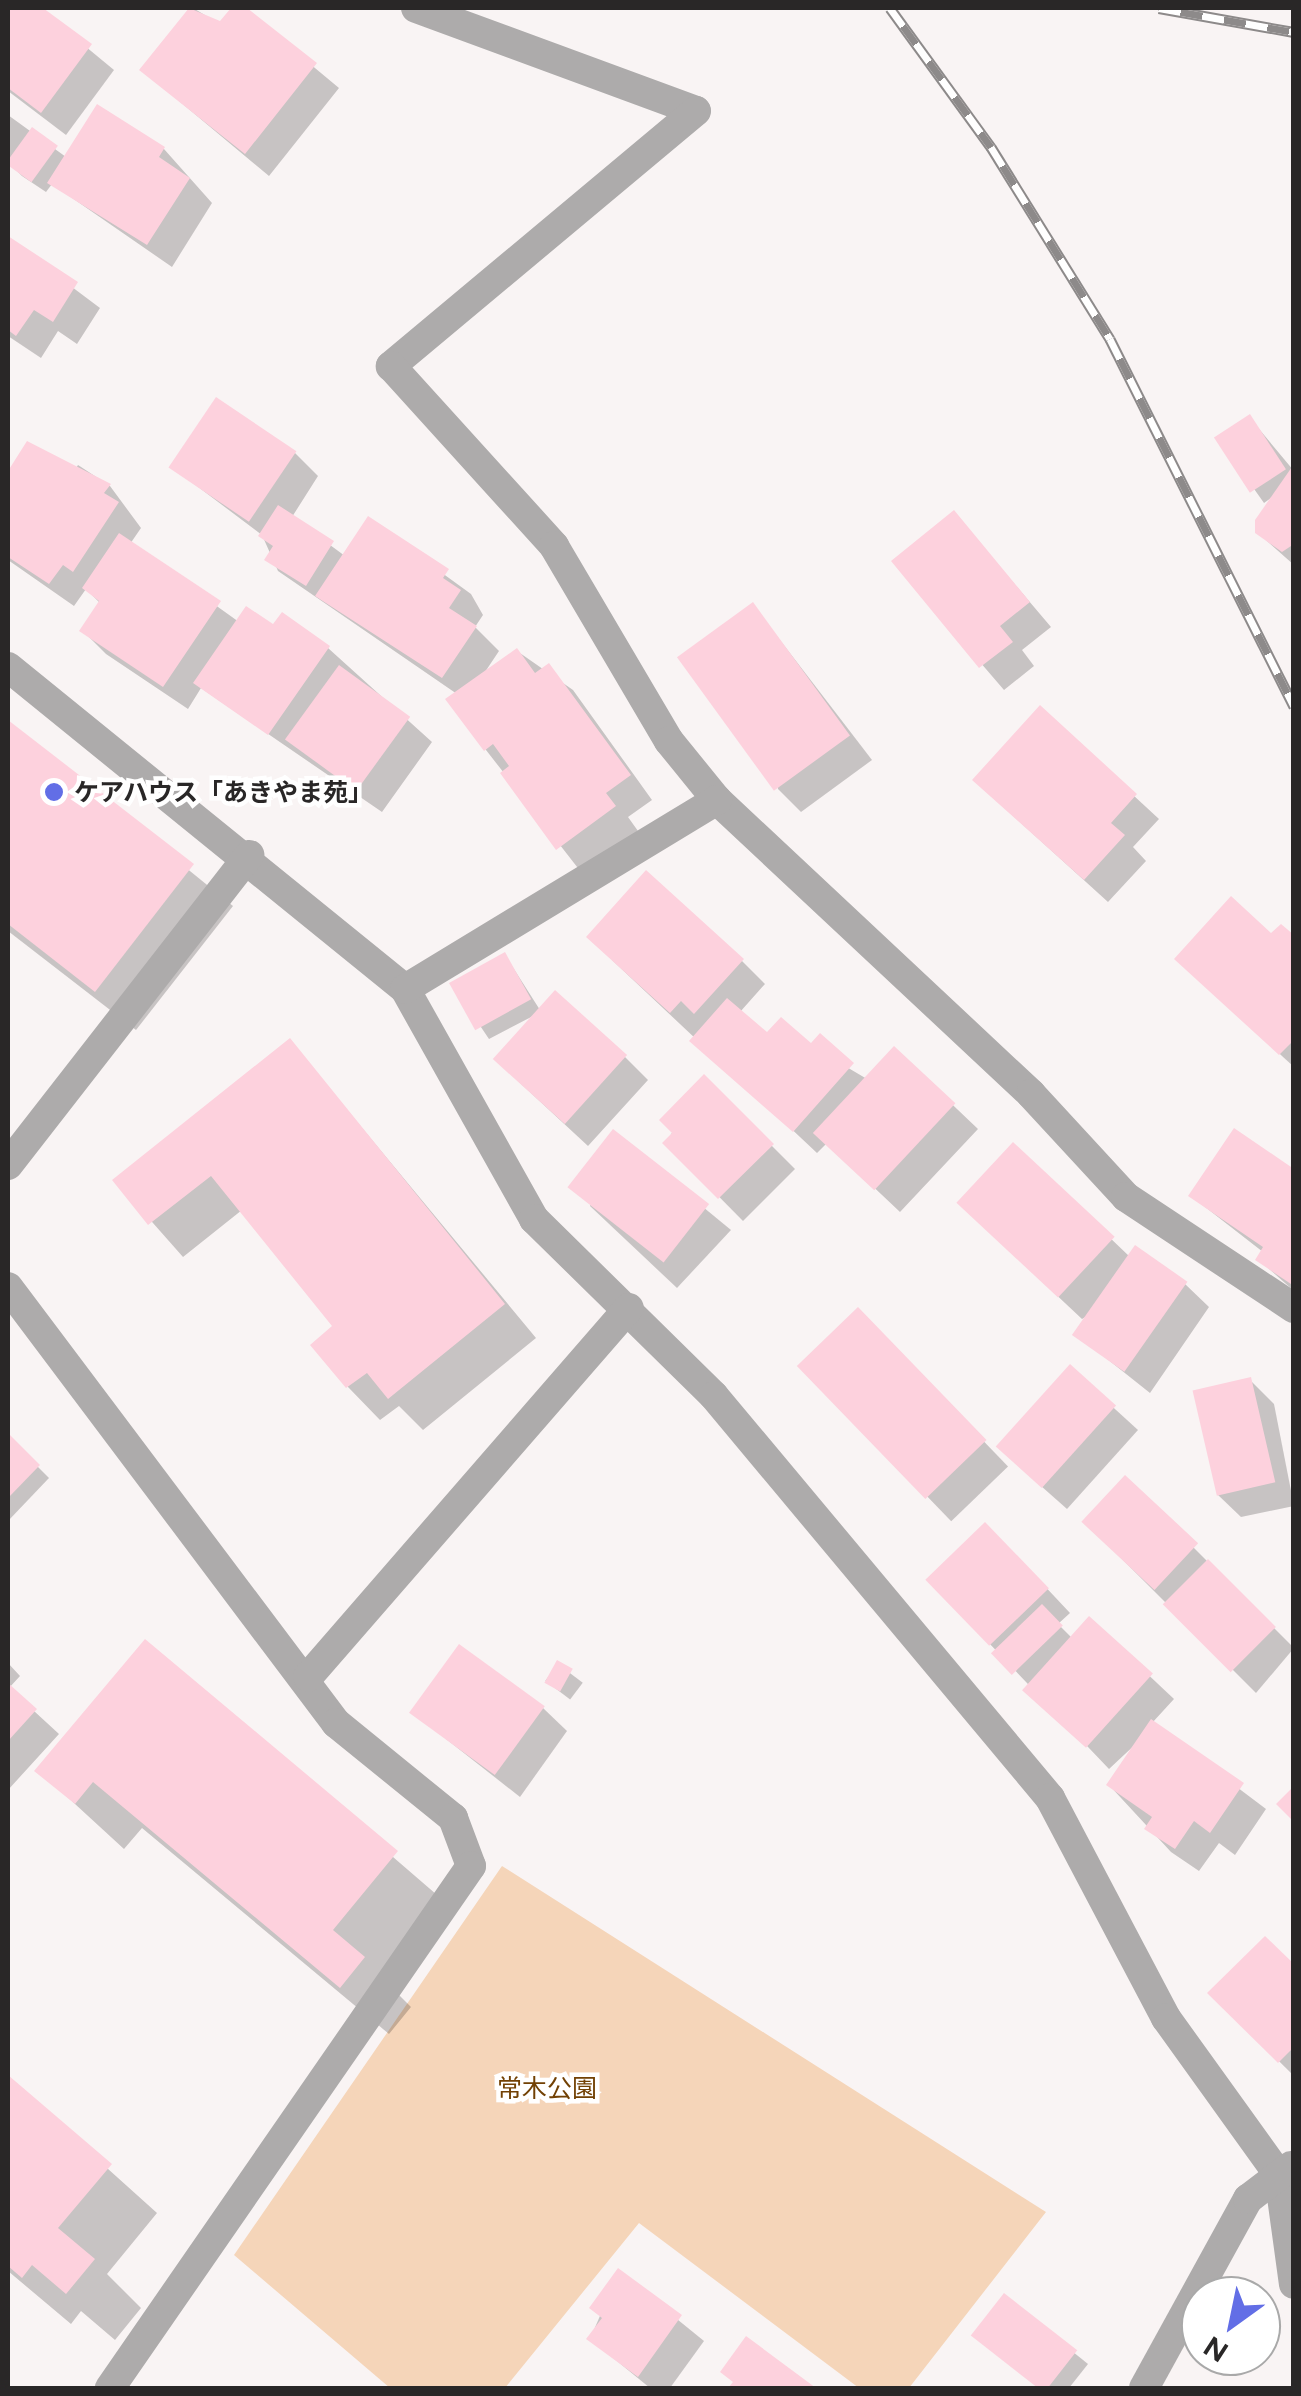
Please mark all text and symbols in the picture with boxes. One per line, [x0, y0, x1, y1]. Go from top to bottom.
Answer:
place label: ケアハウス「あきやま苑」 [74, 777, 374, 807]
marker: ケアハウス「あきやま苑」 [43, 781, 65, 803]
park label: 常木公園 [497, 2073, 597, 2103]
north arrow [1181, 2276, 1281, 2376]
text: N [1197, 2329, 1234, 2370]

